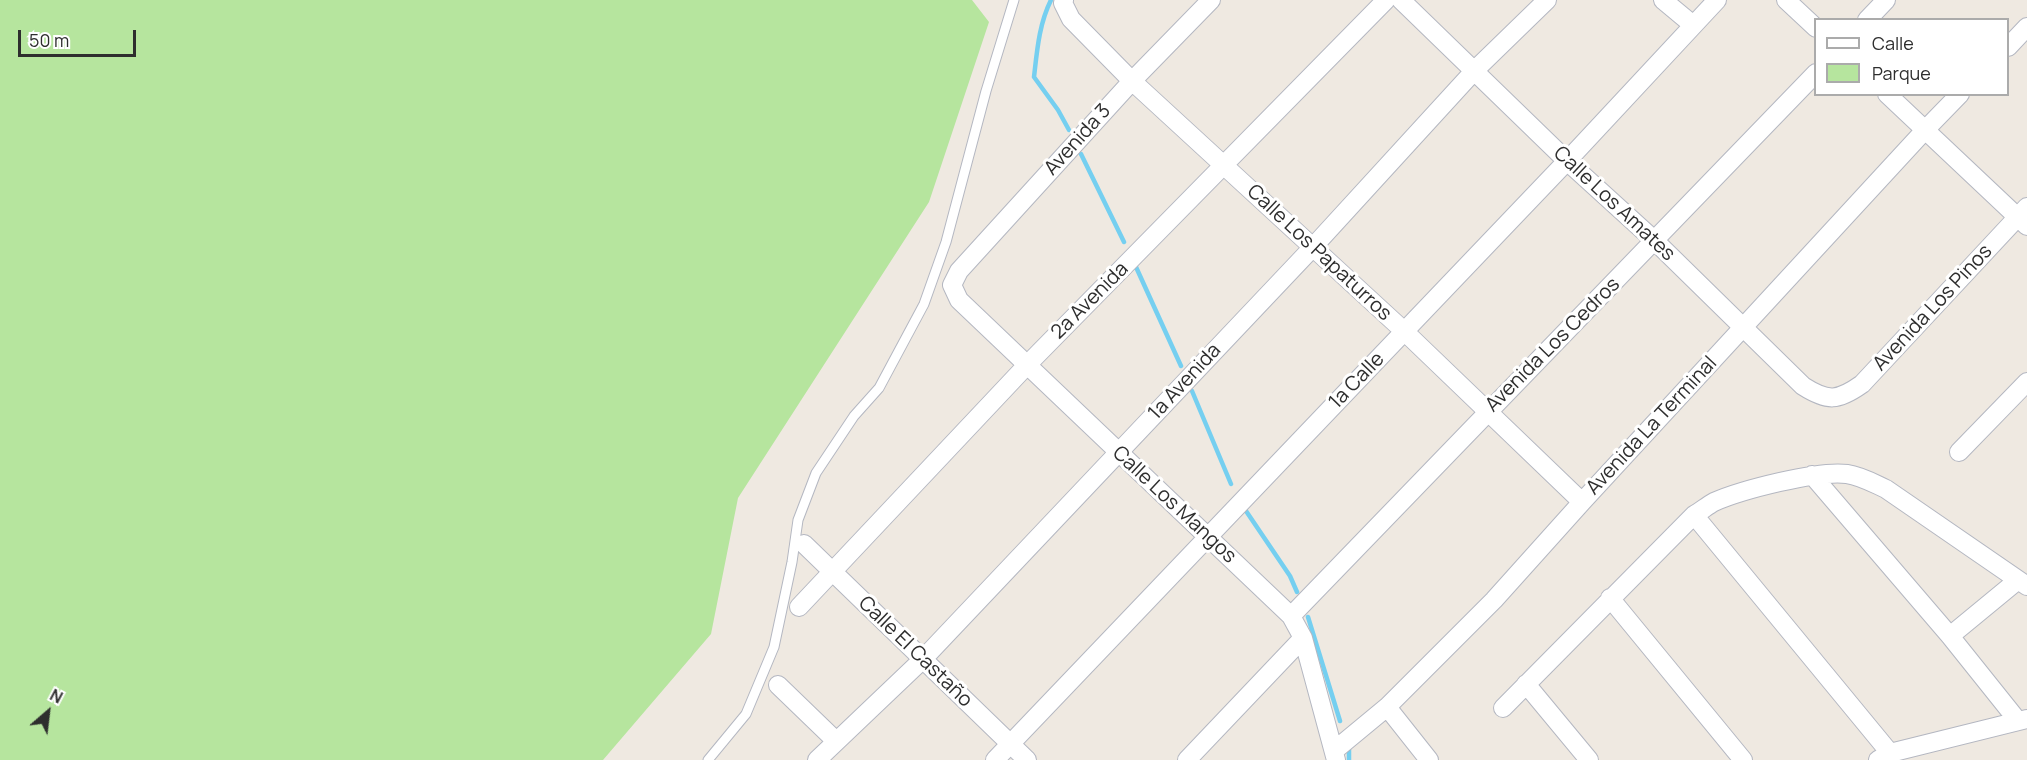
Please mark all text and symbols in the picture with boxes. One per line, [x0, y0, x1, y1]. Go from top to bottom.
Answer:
scale bar [21, 18, 140, 56]
legend [1814, 18, 2009, 96]
text: 50 m [29, 28, 69, 52]
text: Calle [1872, 31, 1914, 55]
text: Parque [1872, 61, 1931, 85]
street label: Avenida 3 [1040, 99, 1116, 181]
street label: Calle Los Amates [1548, 142, 1680, 266]
street label: Calle Los Papaturros [1242, 180, 1396, 326]
street label: Avenida Los Pinos [1868, 240, 1998, 376]
street label: 2a Avenida [1046, 257, 1134, 345]
street label: Avenida Los Cedros [1481, 273, 1625, 417]
street label: 1a Avenida [1144, 339, 1226, 425]
street label: 1a Calle [1324, 348, 1390, 414]
street label: Avenida La Terminal [1582, 352, 1722, 500]
street label: Calle Los Mangos [1107, 441, 1241, 569]
street label: Calle El Castaño [853, 592, 977, 712]
north arrow [18, 682, 78, 742]
text: N [46, 684, 67, 709]

